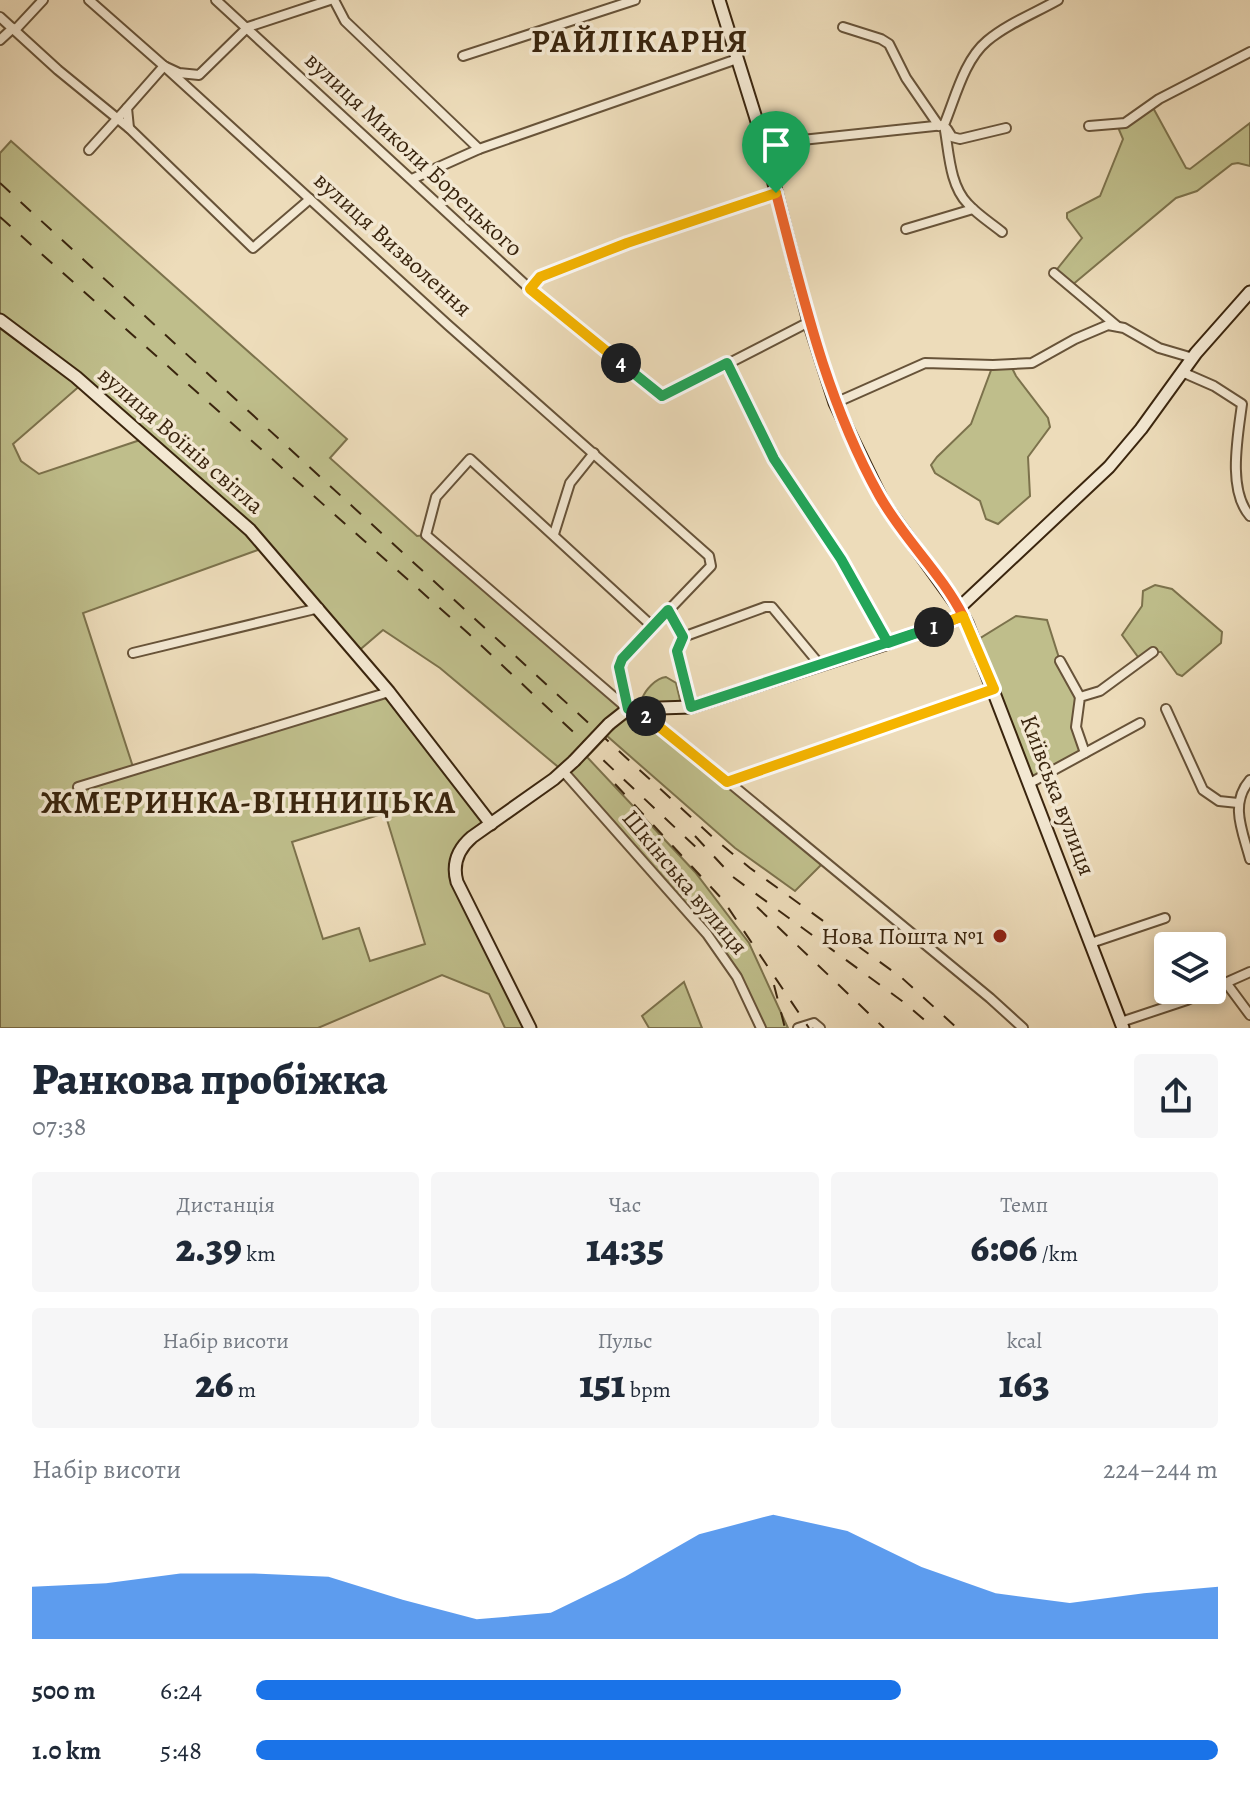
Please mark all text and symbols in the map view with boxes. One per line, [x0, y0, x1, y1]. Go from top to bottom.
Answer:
district label: РАЙЛІКАРНЯ [531, 19, 749, 63]
street label: вулиця Миколи Борецького [298, 44, 530, 264]
pin [742, 111, 810, 193]
icon: arrive [754, 123, 798, 167]
street label: вулиця Визволення [307, 164, 479, 324]
pin: 4 [601, 343, 641, 383]
text: 4 [616, 348, 626, 378]
street label: вулиця Воїнів світла [91, 359, 271, 521]
pin: 1 [914, 607, 954, 647]
text: 1 [930, 612, 938, 642]
pin: 2 [626, 696, 666, 736]
text: 2 [641, 701, 651, 731]
street label: Київська вулиця [1013, 710, 1103, 880]
district label: ЖМЕРИНКА-ВІННИЦЬКА [41, 780, 457, 824]
street label: Шкінська вулиця [615, 803, 755, 961]
place label: Нова Пошта №1 [821, 920, 984, 952]
marker: Нова Пошта №1 [991, 927, 1009, 945]
map controls [1154, 932, 1226, 1004]
button: layers [1154, 932, 1226, 1004]
text: Ранкова пробіжка [32, 1049, 388, 1109]
button: share [1134, 1054, 1218, 1138]
text: 07:38 [32, 1109, 86, 1144]
text: Дистанція [177, 1190, 275, 1220]
text: Час [609, 1190, 641, 1220]
text: Темп [1000, 1190, 1048, 1220]
text: 2.39 [176, 1220, 242, 1275]
text: 14:35 [586, 1220, 664, 1275]
text: 6:06 [971, 1220, 1037, 1275]
text: km [242, 1239, 276, 1269]
text: /km [1037, 1239, 1078, 1269]
text: Набір висоти [163, 1326, 289, 1356]
text: Пульс [597, 1326, 653, 1356]
text: kcal [1007, 1326, 1042, 1356]
text: 26 [195, 1356, 233, 1411]
text: 151 [579, 1356, 625, 1411]
text: 163 [999, 1356, 1050, 1411]
text: m [233, 1375, 256, 1405]
text: bpm [625, 1375, 671, 1405]
text: Набір висоти [32, 1452, 181, 1487]
text: 224–244 m [1103, 1452, 1218, 1487]
text: 500 m [32, 1673, 96, 1708]
text: 6:24 [160, 1673, 202, 1708]
text: 1.0 km [32, 1733, 101, 1768]
text: 5:48 [160, 1733, 202, 1768]

